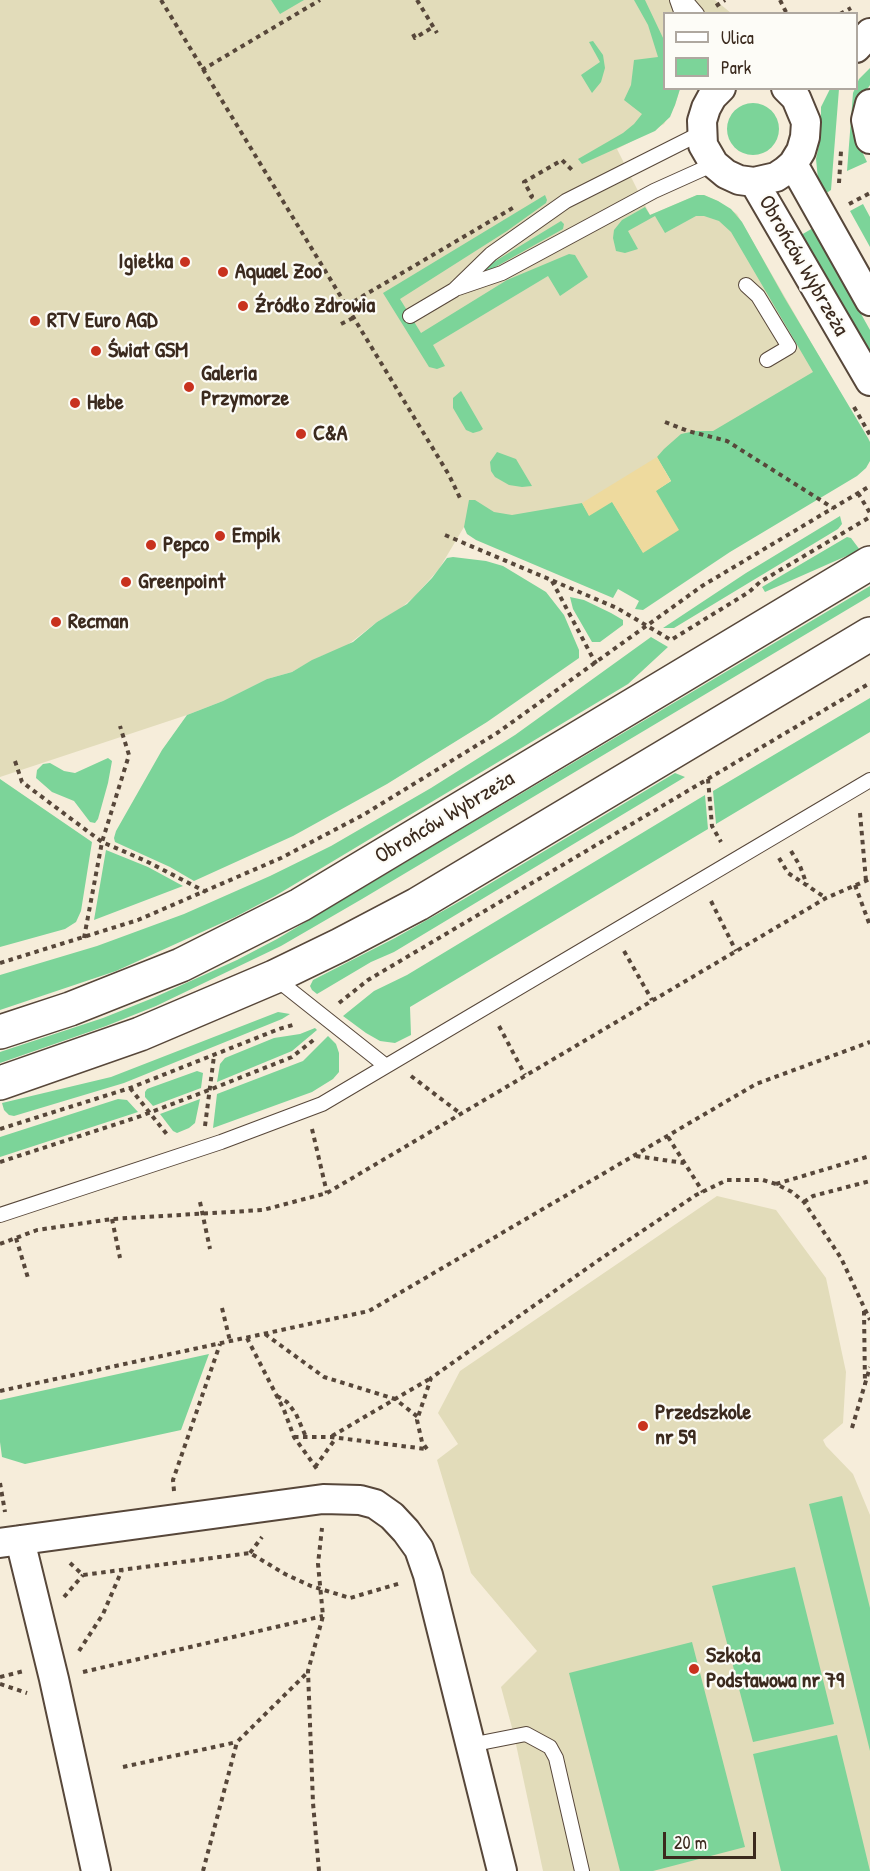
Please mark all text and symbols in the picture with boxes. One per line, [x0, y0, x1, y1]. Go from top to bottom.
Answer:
legend [663, 12, 858, 90]
text: Ulica [721, 25, 754, 50]
text: Park [721, 55, 751, 80]
street label: Obrońców Wybrzeża [752, 191, 854, 341]
place label: Igiełka [118, 249, 173, 275]
marker: Igiełka [178, 255, 192, 269]
place label: Aquael Zoo [235, 259, 322, 285]
marker: Aquael Zoo [216, 265, 230, 279]
place label: Źródło Zdrowia [255, 293, 375, 319]
marker: Źródło Zdrowia [236, 299, 250, 313]
place label: RTV Euro AGD [47, 308, 157, 334]
marker: RTV Euro AGD [28, 314, 42, 328]
place label: Świat GSM [108, 338, 188, 364]
marker: Świat GSM [89, 344, 103, 358]
place label: Galeria Przymorze [201, 361, 289, 412]
marker: Galeria Przymorze [182, 380, 196, 394]
place label: Hebe [87, 390, 124, 416]
marker: Hebe [68, 396, 82, 410]
place label: C&A [313, 421, 347, 447]
marker: C&A [294, 427, 308, 441]
place label: Empik [232, 523, 280, 549]
marker: Empik [213, 529, 227, 543]
place label: Pepco [163, 532, 209, 558]
marker: Pepco [144, 538, 158, 552]
place label: Greenpoint [138, 569, 225, 595]
marker: Greenpoint [119, 575, 133, 589]
place label: Recman [68, 609, 129, 635]
marker: Recman [49, 615, 63, 629]
street label: Obrońców Wybrzeża [371, 766, 519, 870]
place label: Przedszkole nr 59 [655, 1400, 751, 1452]
marker: Przedszkole nr 59 [636, 1419, 650, 1433]
place label: Szkoła Podstawowa nr 79 [706, 1643, 844, 1694]
marker: Szkoła Podstawowa nr 79 [687, 1662, 701, 1676]
scale bar [666, 1820, 759, 1858]
text: 20 m [674, 1830, 707, 1855]

